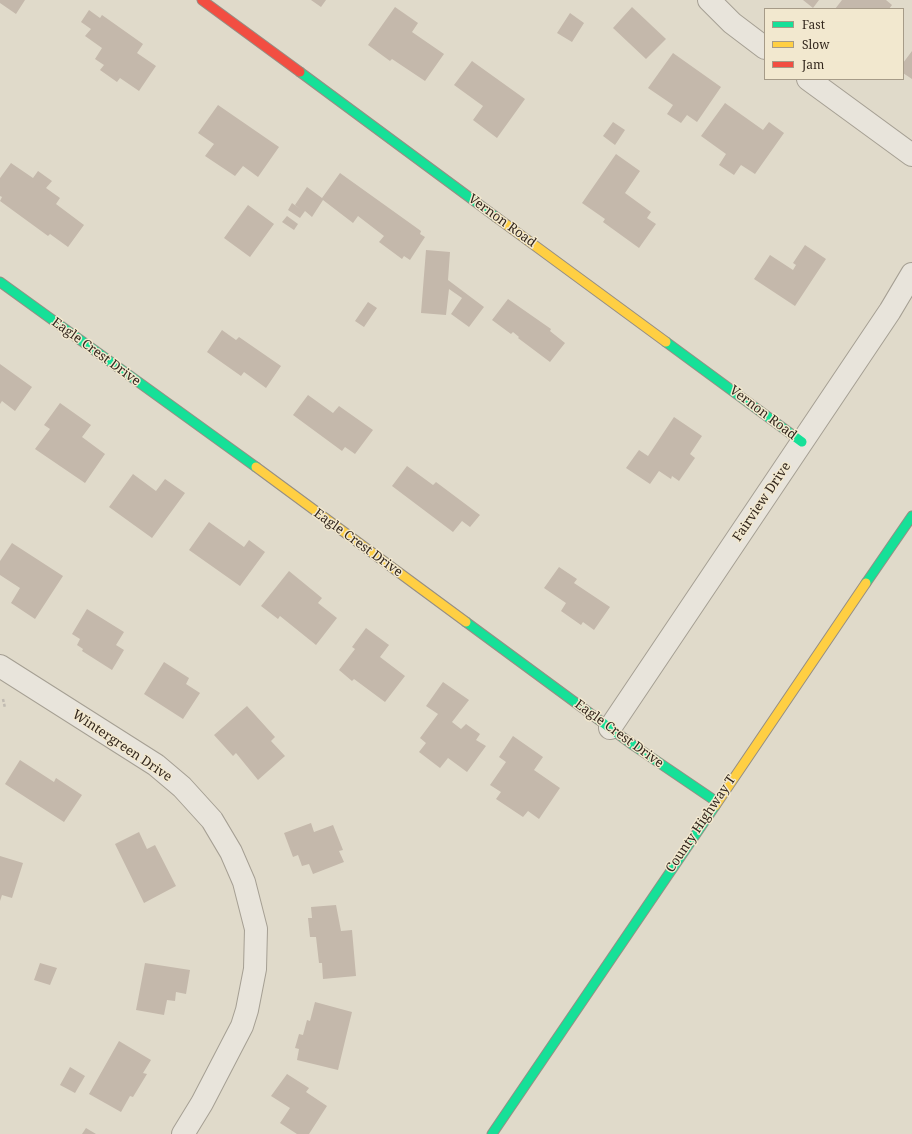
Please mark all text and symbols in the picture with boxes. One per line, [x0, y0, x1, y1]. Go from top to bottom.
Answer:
legend [764, 8, 904, 80]
text: Fast [802, 16, 825, 33]
text: Slow [802, 36, 830, 53]
text: Jam [802, 56, 824, 73]
street label: Vernon Road [465, 191, 539, 251]
street label: Eagle Crest Drive [49, 315, 143, 389]
street label: Vernon Road [726, 383, 800, 443]
street label: Fairview Drive [730, 459, 794, 545]
street label: Eagle Crest Drive [311, 506, 405, 580]
street label: Eagle Crest Drive [572, 697, 666, 771]
street label: Wintergreen Drive [69, 707, 175, 785]
street label: County Highway T [663, 772, 739, 876]

